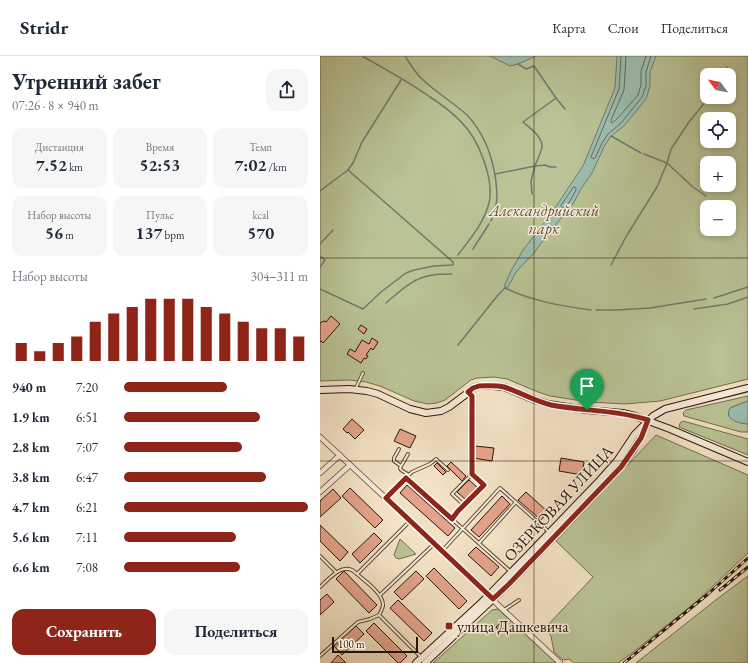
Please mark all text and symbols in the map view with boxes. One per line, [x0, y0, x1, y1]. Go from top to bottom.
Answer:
text: Stridr [20, 15, 68, 40]
text: Карта [552, 19, 586, 37]
text: Слои [608, 19, 639, 37]
text: Поделиться [661, 19, 728, 37]
text: Утренний забег [12, 67, 161, 96]
north arrow [700, 68, 736, 104]
map controls [700, 68, 736, 236]
button: share [266, 69, 308, 111]
text: 07:26 · 8 × 940 m [12, 97, 99, 114]
button: locate [700, 112, 736, 148]
text: Дистанция [35, 140, 84, 154]
text: Время [146, 140, 174, 154]
text: Темп [249, 140, 272, 154]
text: 7.52 [36, 154, 67, 176]
text: 52:53 [140, 154, 180, 176]
text: 7:02 [235, 154, 266, 176]
button: + [700, 156, 736, 192]
text: km [67, 160, 83, 174]
text: /km [266, 160, 287, 174]
park label: Александрийский парк [488, 200, 599, 239]
button: − [700, 200, 736, 236]
text: Набор высоты [27, 208, 91, 222]
text: Пульс [146, 208, 174, 222]
text: kcal [252, 208, 269, 222]
text: 56 [45, 222, 63, 244]
text: 137 [135, 222, 162, 244]
text: 570 [247, 222, 274, 244]
text: m [63, 228, 74, 242]
text: bpm [162, 228, 185, 242]
text: Набор высоты [12, 268, 88, 285]
text: 304–311 m [251, 268, 308, 285]
pin [570, 369, 604, 410]
icon: arrive [576, 375, 598, 397]
text: 940 m [12, 379, 46, 396]
text: 7:20 [76, 379, 98, 396]
text: 1.9 km [12, 409, 50, 426]
text: 6:51 [76, 409, 98, 426]
text: 2.8 km [12, 439, 50, 456]
text: 7:07 [76, 439, 98, 456]
street label: ОЗЕРКОВАЯ УЛИЦА [499, 440, 618, 566]
text: 3.8 km [12, 469, 50, 486]
text: 6:47 [76, 469, 98, 486]
text: 4.7 km [12, 499, 50, 516]
text: 6:21 [76, 499, 98, 516]
text: 5.6 km [12, 529, 50, 546]
text: 7:11 [76, 529, 98, 546]
text: 6.6 km [12, 559, 50, 576]
text: 7:08 [76, 559, 98, 576]
button: Сохранить [12, 609, 156, 655]
button: Поделиться [164, 609, 308, 655]
place label: улица Дашкевича [457, 616, 569, 637]
marker: улица Дашкевича [444, 621, 454, 631]
scale bar [332, 635, 418, 654]
text: 100 m [338, 637, 365, 651]

